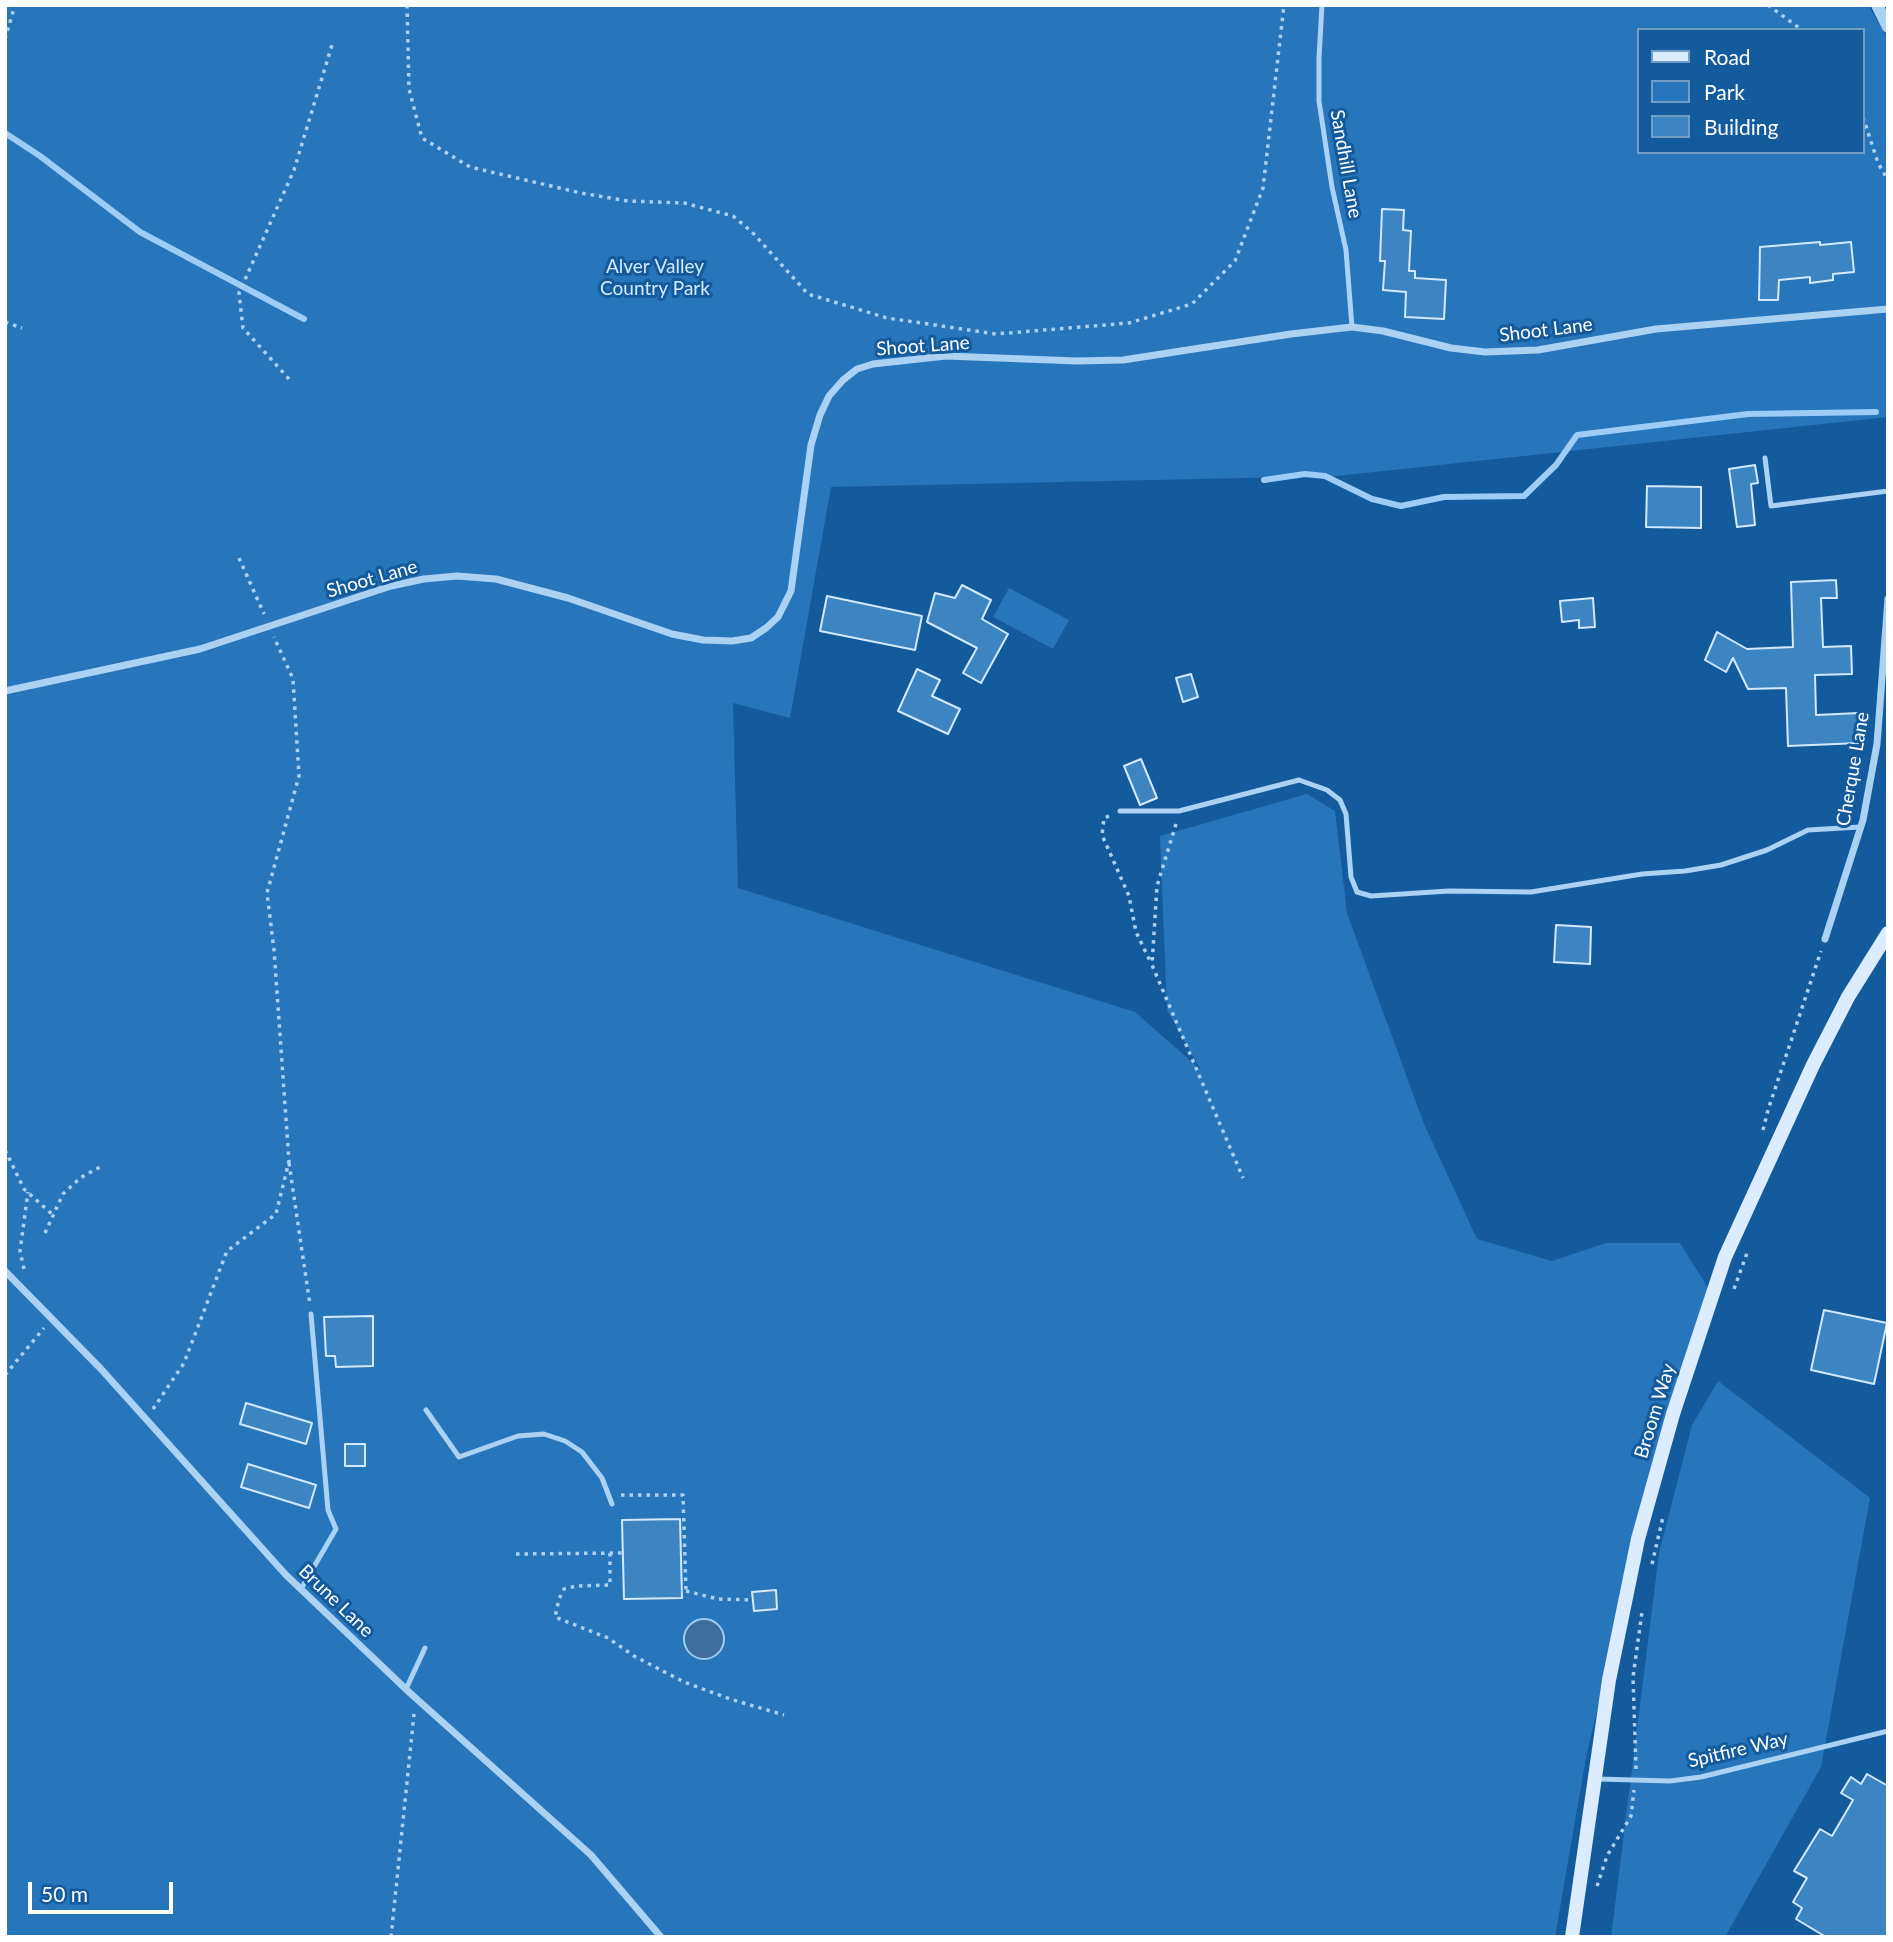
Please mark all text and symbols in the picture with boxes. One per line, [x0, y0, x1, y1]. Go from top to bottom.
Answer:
legend [1638, 28, 1865, 154]
text: Road [1704, 44, 1751, 69]
text: Park [1704, 79, 1745, 104]
street label: Sandhill Lane [1325, 108, 1367, 220]
text: Building [1704, 114, 1779, 139]
park label: Alver Valley Country Park [600, 256, 710, 300]
street label: Shoot Lane [1498, 313, 1594, 347]
street label: Shoot Lane [876, 331, 970, 361]
street label: Shoot Lane [324, 555, 420, 603]
street label: Cherque Lane [1832, 710, 1874, 828]
street label: Broom Way [1630, 1361, 1680, 1461]
street label: Brune Lane [294, 1560, 378, 1642]
street label: Spitfire Way [1686, 1727, 1790, 1773]
scale bar [32, 1868, 177, 1912]
text: 50 m [41, 1881, 88, 1906]

